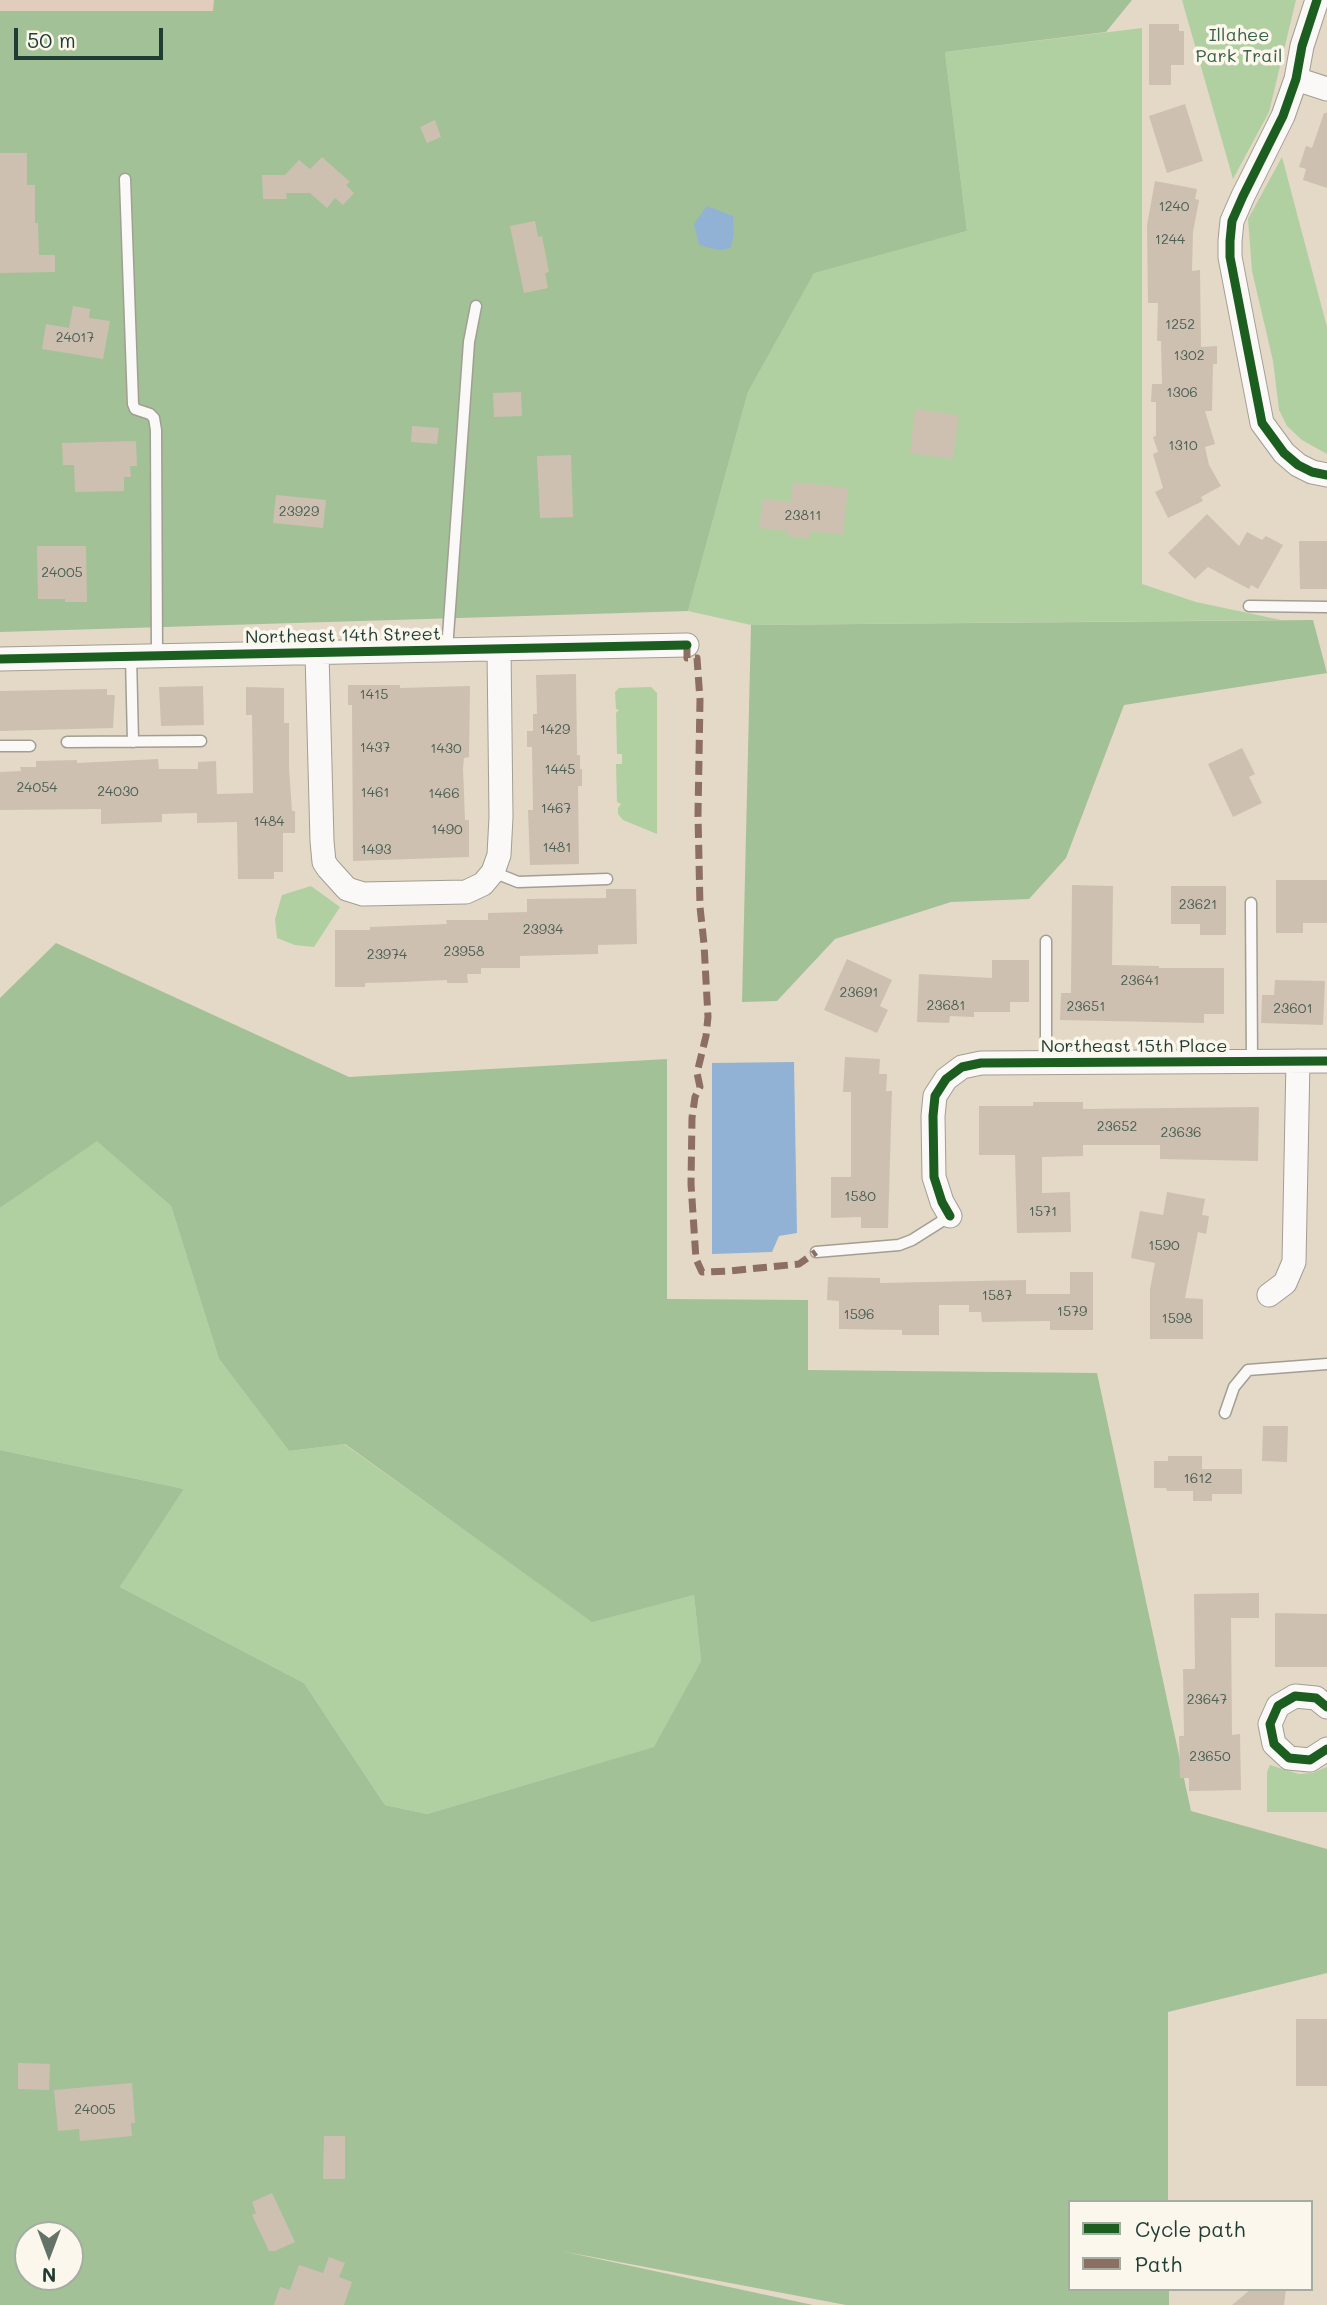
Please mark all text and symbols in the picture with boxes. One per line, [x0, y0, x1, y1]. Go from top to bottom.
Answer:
scale bar [18, 14, 166, 58]
park label: Illahee Park Trail [1196, 24, 1282, 66]
text: 50 m [27, 26, 76, 53]
house number: 1240 [1159, 199, 1189, 215]
house number: 1244 [1155, 232, 1185, 248]
house number: 1252 [1165, 317, 1195, 333]
house number: 24017 [56, 330, 94, 346]
house number: 1302 [1174, 348, 1204, 364]
house number: 1306 [1166, 385, 1198, 401]
house number: 1310 [1168, 438, 1198, 454]
house number: 23929 [279, 504, 319, 520]
house number: 23811 [785, 508, 821, 524]
house number: 24005 [41, 565, 83, 581]
street label: Northeast 14th Street [245, 623, 441, 649]
house number: 1415 [360, 687, 388, 703]
house number: 1429 [540, 722, 570, 738]
house number: 1437 [360, 740, 390, 756]
house number: 1430 [430, 741, 462, 757]
house number: 1445 [545, 762, 575, 778]
house number: 24054 [16, 780, 58, 796]
house number: 24030 [97, 784, 139, 800]
house number: 1461 [360, 785, 390, 801]
house number: 1466 [428, 786, 460, 802]
house number: 1467 [541, 801, 571, 817]
house number: 1484 [253, 814, 285, 830]
house number: 1490 [431, 822, 463, 838]
house number: 1481 [542, 840, 572, 856]
house number: 1493 [361, 842, 391, 858]
house number: 23621 [1179, 897, 1217, 913]
house number: 23934 [523, 922, 563, 938]
house number: 23958 [444, 944, 484, 960]
house number: 23974 [367, 947, 407, 963]
house number: 23641 [1121, 973, 1159, 989]
house number: 23691 [840, 985, 878, 1001]
house number: 23681 [926, 998, 966, 1014]
house number: 23651 [1067, 999, 1105, 1015]
house number: 23601 [1273, 1001, 1313, 1017]
street label: Northeast 15th Place [1041, 1035, 1227, 1057]
house number: 23652 [1097, 1119, 1137, 1135]
house number: 23636 [1160, 1125, 1202, 1141]
house number: 1580 [844, 1189, 876, 1205]
house number: 1571 [1029, 1204, 1057, 1220]
house number: 1590 [1148, 1238, 1180, 1254]
house number: 1587 [982, 1288, 1012, 1304]
house number: 1579 [1057, 1304, 1087, 1320]
house number: 1596 [843, 1307, 875, 1323]
house number: 1598 [1161, 1311, 1193, 1327]
house number: 1612 [1184, 1471, 1212, 1487]
house number: 23647 [1187, 1692, 1227, 1708]
house number: 23650 [1189, 1749, 1231, 1765]
house number: 24005 [74, 2102, 116, 2118]
legend [1068, 2200, 1313, 2291]
text: Cycle path [1135, 2215, 1245, 2242]
north arrow [14, 2221, 84, 2291]
text: Path [1135, 2250, 1182, 2277]
text: N [42, 2263, 56, 2288]

